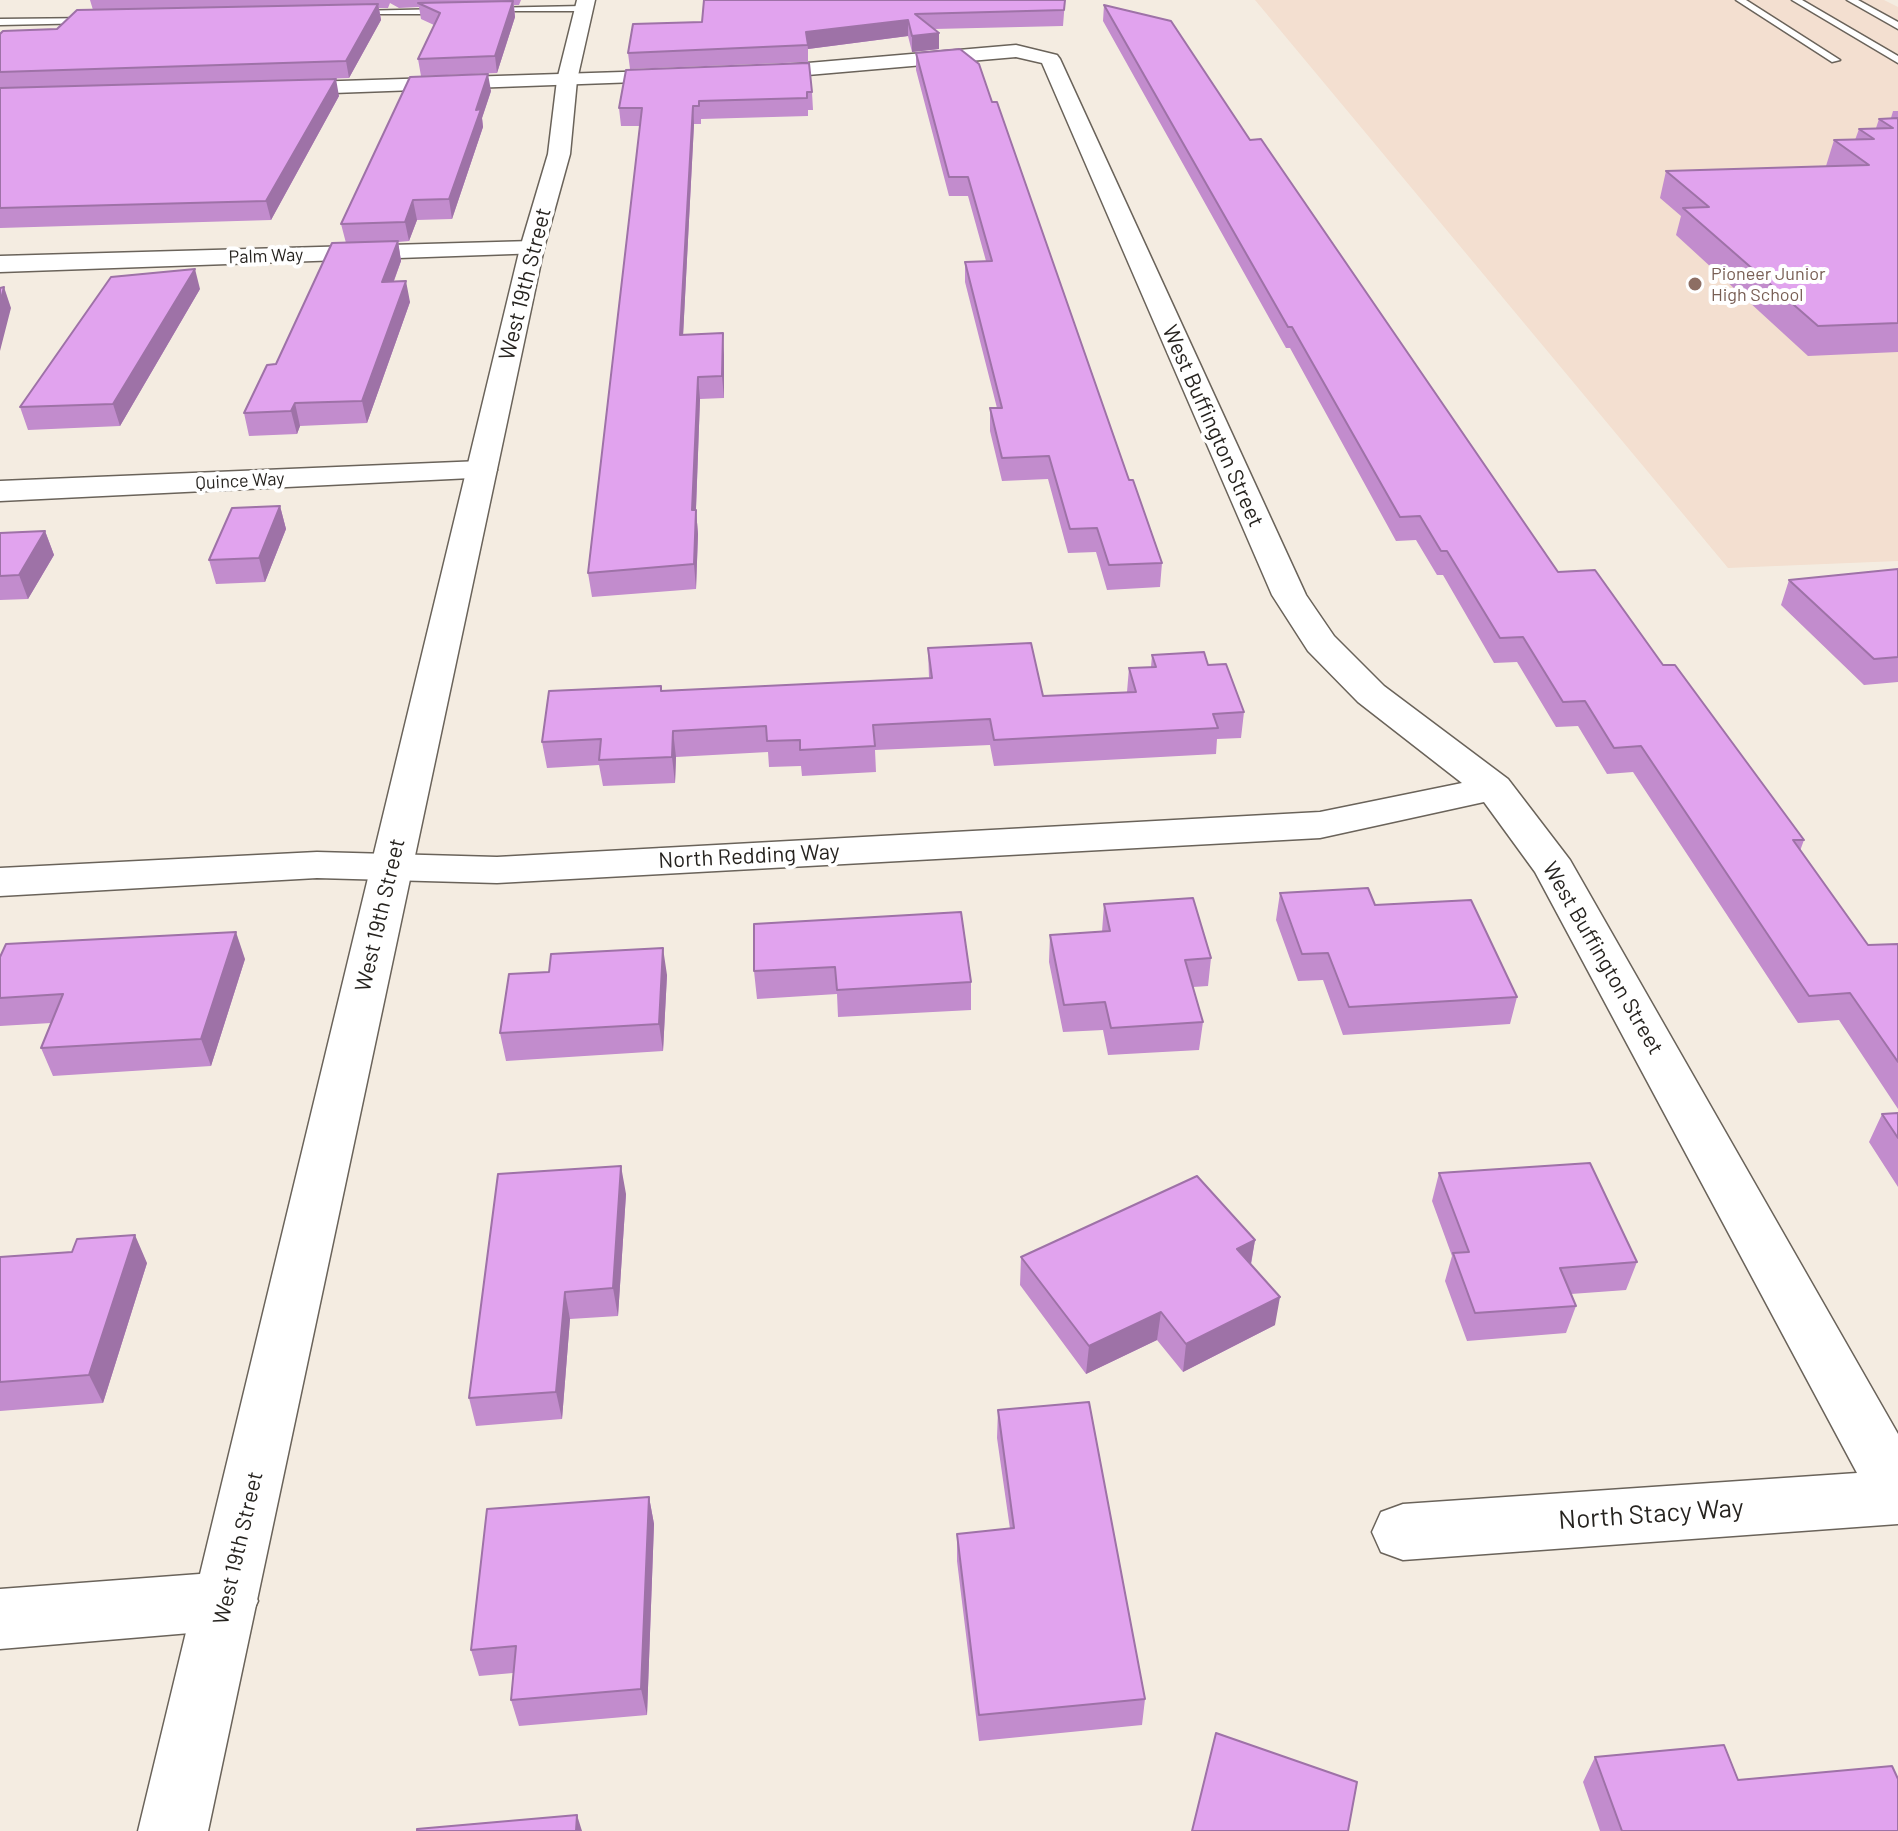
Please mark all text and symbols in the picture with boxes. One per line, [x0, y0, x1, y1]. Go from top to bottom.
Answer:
street label: West 19th Street [493, 205, 557, 363]
street label: Palm Way [228, 244, 304, 268]
place label: Pioneer Junior High School [1711, 263, 1826, 306]
marker: Pioneer Junior High School [1686, 275, 1704, 293]
street label: West Buffington Street [1157, 321, 1269, 531]
street label: Quince Way [195, 468, 285, 494]
street label: West 19th Street [350, 836, 410, 994]
street label: North Redding Way [658, 838, 840, 874]
street label: West Buffington Street [1537, 857, 1669, 1059]
street label: West 19th Street [208, 1469, 268, 1627]
street label: North Stacy Way [1557, 1492, 1745, 1536]

